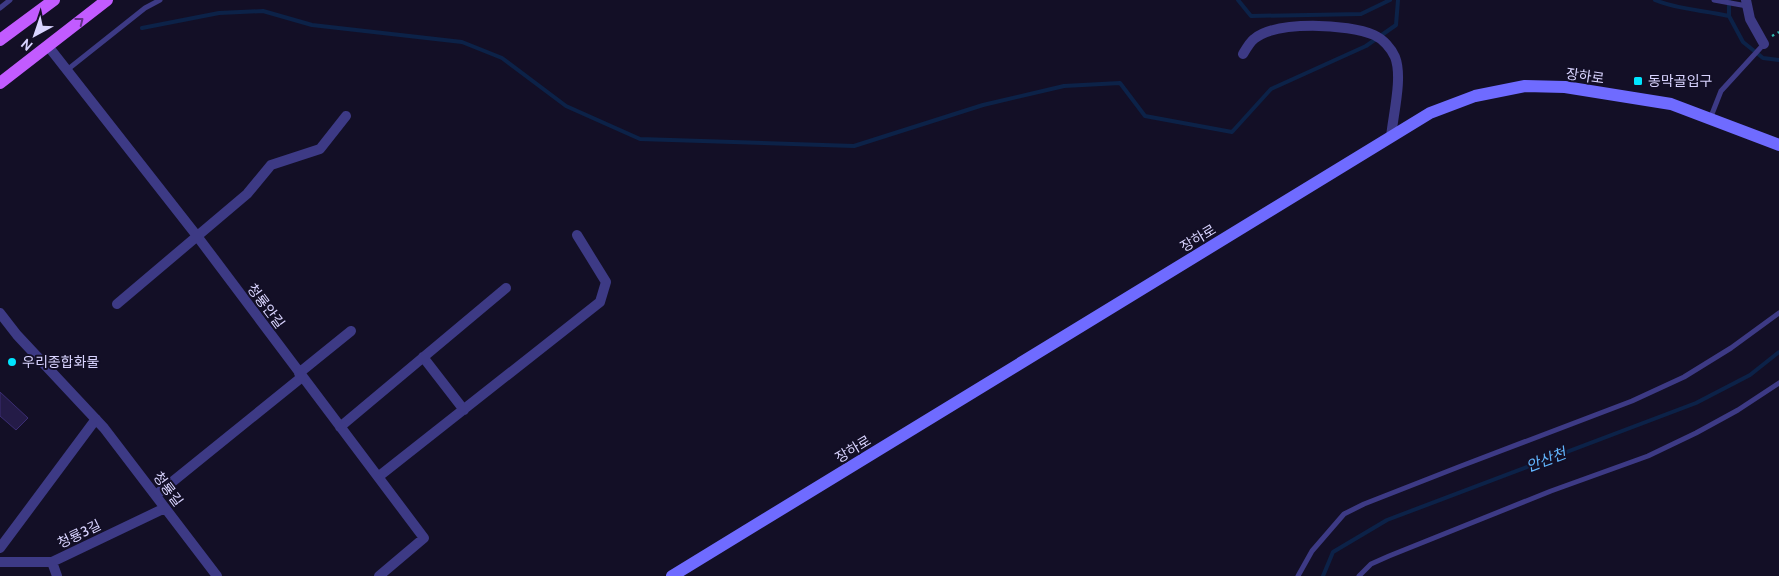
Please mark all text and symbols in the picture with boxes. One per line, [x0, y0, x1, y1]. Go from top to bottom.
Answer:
north arrow [10, 10, 60, 60]
one-way arrow [74, 18, 84, 27]
text: N [17, 35, 36, 55]
street label: 장하로 [1565, 64, 1606, 88]
place label: 동막골입구 [1648, 72, 1713, 90]
marker: 동막골입구 [1632, 75, 1644, 87]
street label: 장하로 [1177, 220, 1219, 256]
street label: 청룡안길 [243, 280, 289, 332]
place label: 우리종합화물 [22, 353, 99, 371]
marker: 우리종합화물 [6, 356, 18, 368]
street label: 장하로 [832, 431, 874, 467]
water label: 안산천 [1523, 443, 1571, 476]
street label: 청룡길 [149, 468, 187, 510]
street label: 청룡3길 [54, 516, 104, 552]

